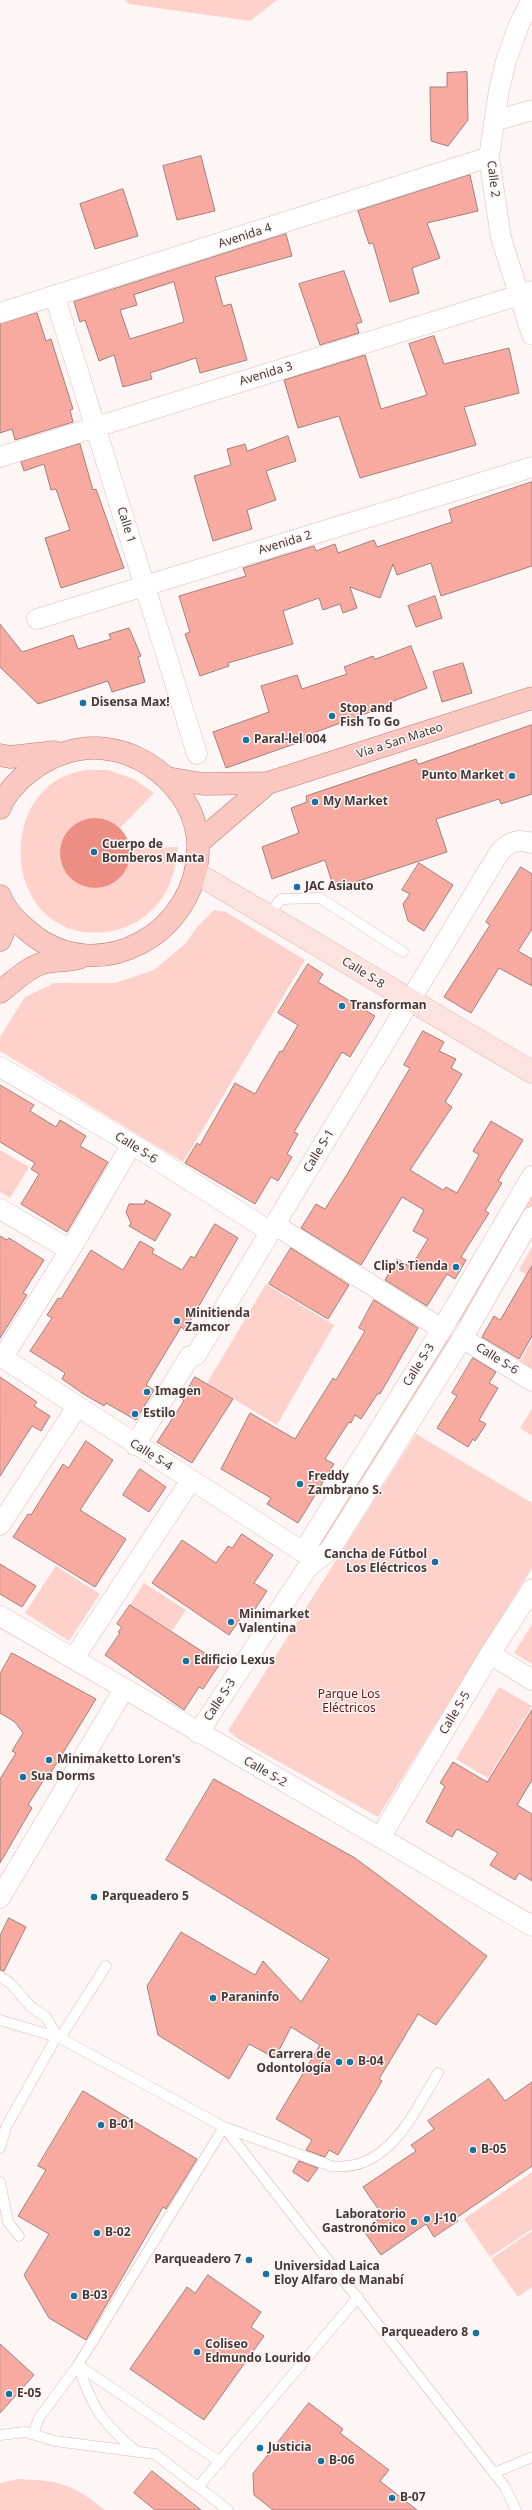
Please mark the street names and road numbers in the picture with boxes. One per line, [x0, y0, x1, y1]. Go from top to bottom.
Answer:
street label: Calle 2 [484, 160, 502, 198]
street label: Avenida 4 [217, 221, 273, 251]
street label: Avenida 3 [238, 359, 294, 389]
street label: Calle 1 [114, 505, 138, 545]
street label: Avenida 2 [257, 528, 313, 558]
street label: Vía a San Mateo [355, 720, 445, 762]
street label: Calle S-8 [339, 954, 387, 992]
street label: Calle S-1 [301, 1127, 337, 1175]
street label: Calle S-6 [112, 1129, 160, 1167]
street label: Calle S-6 [473, 1340, 521, 1378]
street label: Calle S-3 [400, 1341, 438, 1389]
street label: Calle S-4 [127, 1436, 175, 1474]
street label: Calle S-3 [201, 1676, 239, 1724]
street label: Calle S-5 [437, 1689, 473, 1737]
street label: Calle S-2 [241, 1754, 289, 1790]

